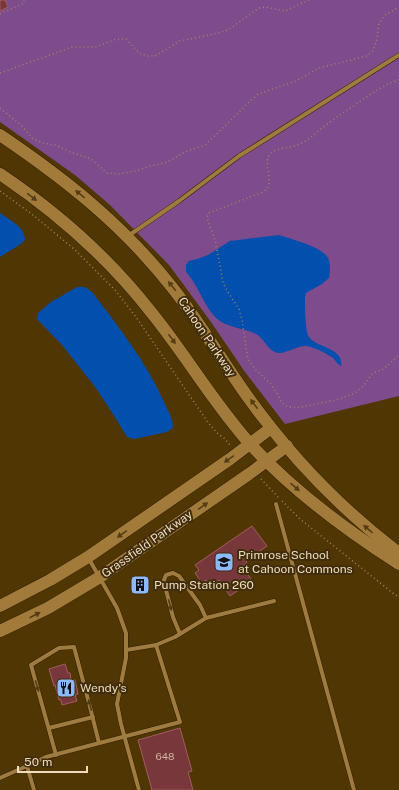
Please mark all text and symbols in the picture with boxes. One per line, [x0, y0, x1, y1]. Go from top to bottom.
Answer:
one-way arrow [75, 190, 86, 198]
one-way arrow [27, 192, 37, 200]
one-way arrow [167, 281, 176, 292]
street label: Cahoon Parkway [175, 295, 239, 380]
one-way arrow [167, 333, 176, 344]
one-way arrow [249, 399, 258, 410]
one-way arrow [223, 455, 234, 463]
one-way arrow [290, 483, 300, 492]
one-way arrow [198, 502, 208, 510]
street label: Grassfield Parkway [99, 507, 196, 581]
one-way arrow [364, 525, 373, 534]
one-way arrow [117, 530, 127, 538]
place label: Primrose School at Cahoon Commons [238, 548, 353, 576]
school or university icon: Primrose School at Cahoon Commons [213, 551, 235, 573]
building icon: Pump Station 260 [129, 574, 151, 596]
place label: Pump Station 260 [154, 578, 254, 592]
one-way arrow [167, 598, 173, 611]
one-way arrow [30, 611, 41, 618]
restaurant icon: Wendy's [55, 677, 77, 699]
one-way arrow [34, 681, 40, 693]
place label: Wendy's [80, 681, 126, 695]
one-way arrow [86, 699, 92, 711]
scale bar [18, 748, 87, 774]
house number: 648 [156, 750, 174, 762]
text: 50 m [24, 755, 52, 769]

